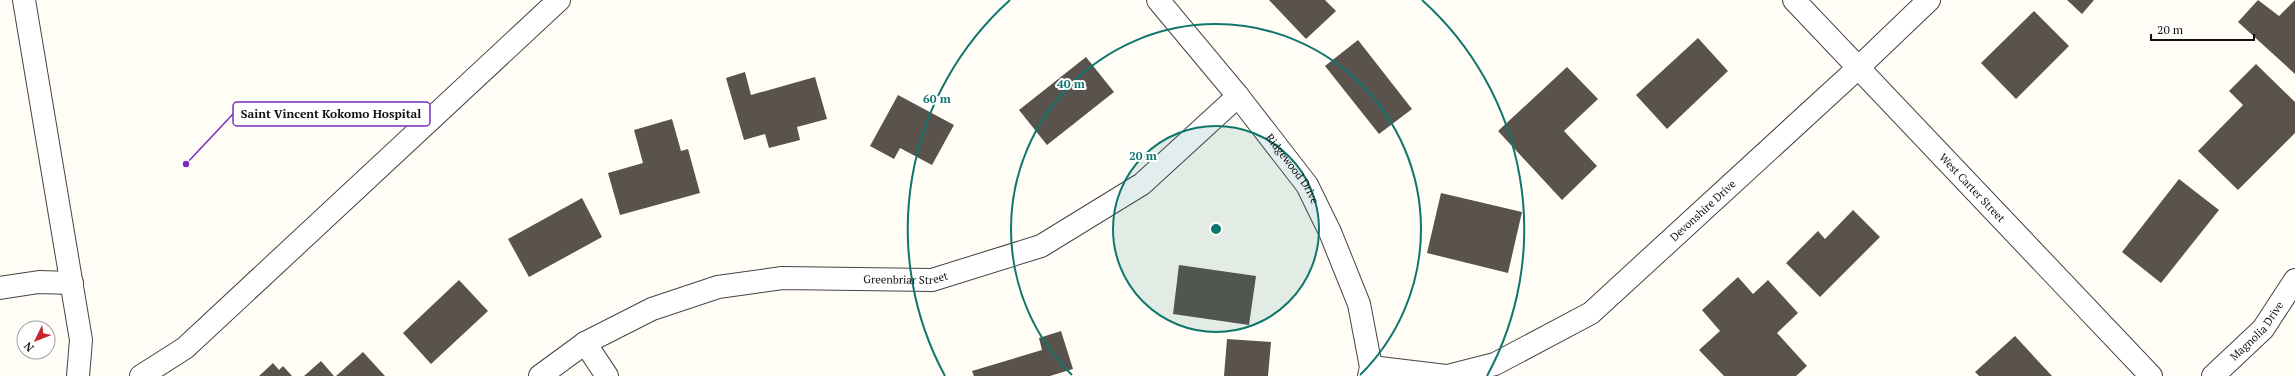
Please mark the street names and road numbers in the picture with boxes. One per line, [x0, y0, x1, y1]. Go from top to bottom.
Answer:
street label: Ridgewood Drive [1263, 131, 1322, 206]
street label: West Carter Street [1936, 151, 2008, 225]
street label: Devonshire Drive [1667, 176, 1739, 244]
street label: Greenbriar Street [863, 268, 950, 287]
street label: Magnolia Drive [2227, 298, 2286, 364]

